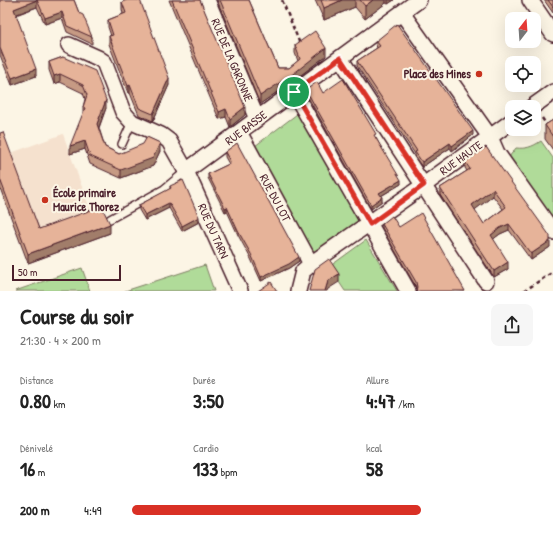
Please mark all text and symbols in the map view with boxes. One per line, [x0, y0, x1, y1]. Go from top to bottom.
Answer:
north arrow [505, 12, 541, 48]
map controls [505, 12, 541, 136]
street label: RUE DE LA GARONNE [207, 16, 258, 105]
button: locate [505, 56, 541, 92]
place label: Place des Mines [404, 65, 471, 82]
marker: Place des Mines [474, 69, 484, 79]
pin [277, 75, 311, 109]
icon: arrive [283, 81, 305, 103]
button: layers [505, 100, 541, 136]
street label: RUE BASSE [221, 106, 271, 149]
street label: RUE HAUTE [436, 136, 486, 179]
street label: RUE DU LOT [256, 171, 295, 225]
place label: École primaire Maurice Thorez [53, 184, 120, 215]
marker: École primaire Maurice Thorez [40, 195, 50, 205]
street label: RUE DU TARN [194, 201, 233, 261]
scale bar [12, 263, 121, 282]
text: 50 m [18, 265, 38, 279]
text: Course du soir [20, 301, 134, 331]
button: share [491, 304, 533, 346]
text: 21:30 · 4 × 200 m [20, 331, 101, 349]
text: Distance [20, 373, 54, 387]
text: Durée [193, 373, 216, 387]
text: Allure [366, 373, 389, 387]
text: 0.80 [20, 387, 51, 414]
text: 3:50 [193, 387, 224, 414]
text: 4:47 [366, 387, 396, 414]
text: km [51, 397, 65, 411]
text: /km [396, 397, 415, 411]
text: Dénivelé [20, 441, 53, 455]
text: Cardio [193, 441, 219, 455]
text: kcal [366, 441, 382, 455]
text: 16 [20, 455, 35, 482]
text: 133 [193, 455, 218, 482]
text: 58 [366, 455, 383, 482]
text: m [35, 465, 45, 479]
text: bpm [218, 465, 237, 479]
text: 200 m [20, 501, 50, 519]
text: 4:49 [84, 501, 102, 519]

